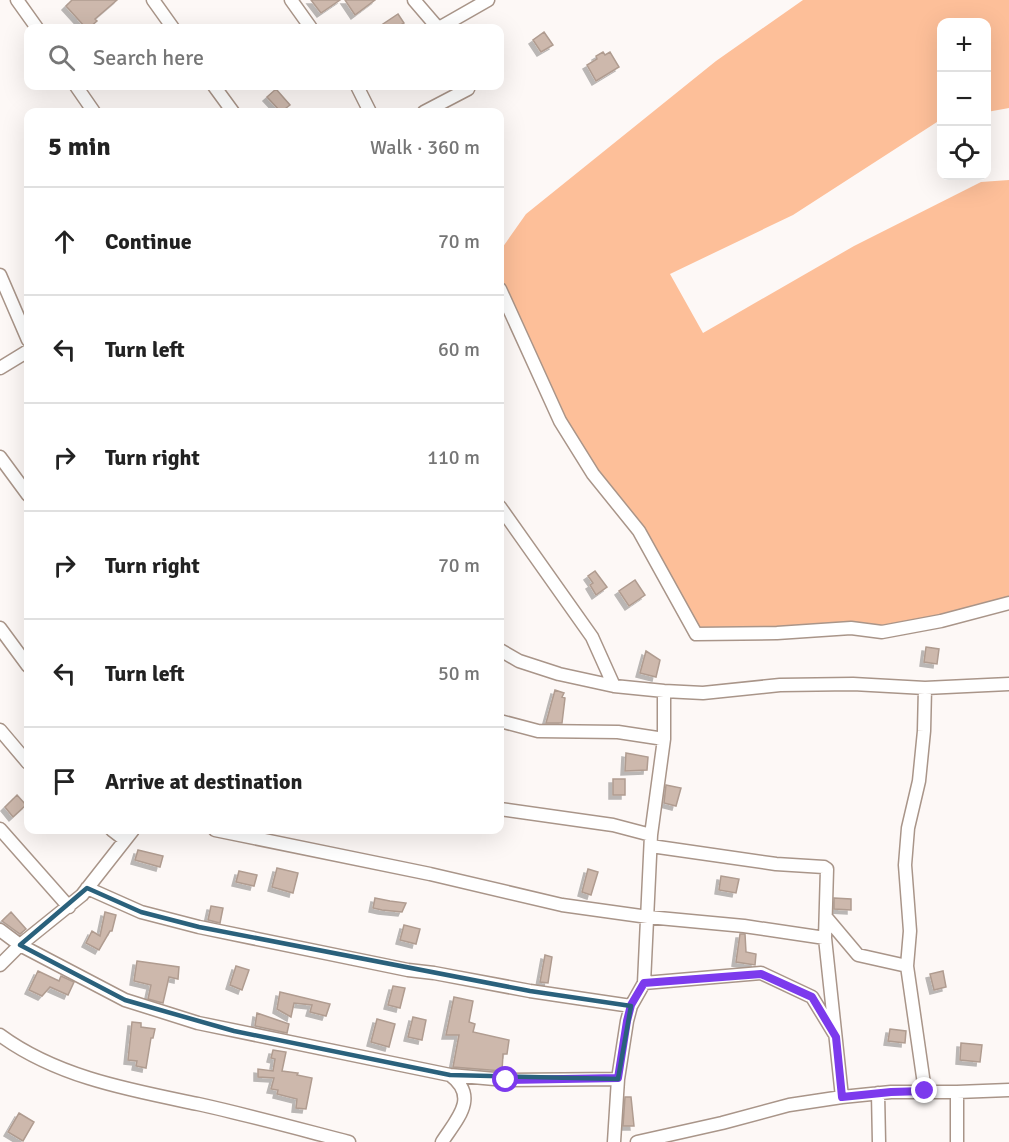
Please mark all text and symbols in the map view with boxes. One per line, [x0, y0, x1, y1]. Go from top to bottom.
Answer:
map controls [937, 18, 991, 180]
button: + [937, 18, 991, 72]
search box [24, 24, 504, 90]
icon: search [45, 41, 78, 74]
text: Search here [93, 44, 204, 71]
button: − [937, 72, 991, 126]
button: locate [937, 126, 991, 180]
text: 5 min [48, 131, 111, 163]
text: Walk · 360 m [370, 135, 480, 160]
icon: ahead [48, 225, 81, 258]
text: Continue [105, 228, 192, 255]
text: 70 m [438, 229, 480, 254]
icon: left [48, 333, 81, 366]
text: Turn left [105, 336, 185, 363]
text: 60 m [438, 337, 480, 362]
icon: right [48, 441, 81, 474]
text: Turn right [105, 444, 200, 471]
text: 110 m [427, 445, 480, 470]
icon: right [48, 549, 81, 582]
text: Turn right [105, 552, 200, 579]
text: 70 m [438, 553, 480, 578]
icon: left [48, 657, 81, 690]
text: Turn left [105, 660, 185, 687]
text: 50 m [438, 661, 480, 686]
icon: arrive [48, 765, 81, 798]
text: Arrive at destination [105, 768, 302, 795]
route start [492, 1066, 518, 1092]
route end [911, 1077, 937, 1103]

